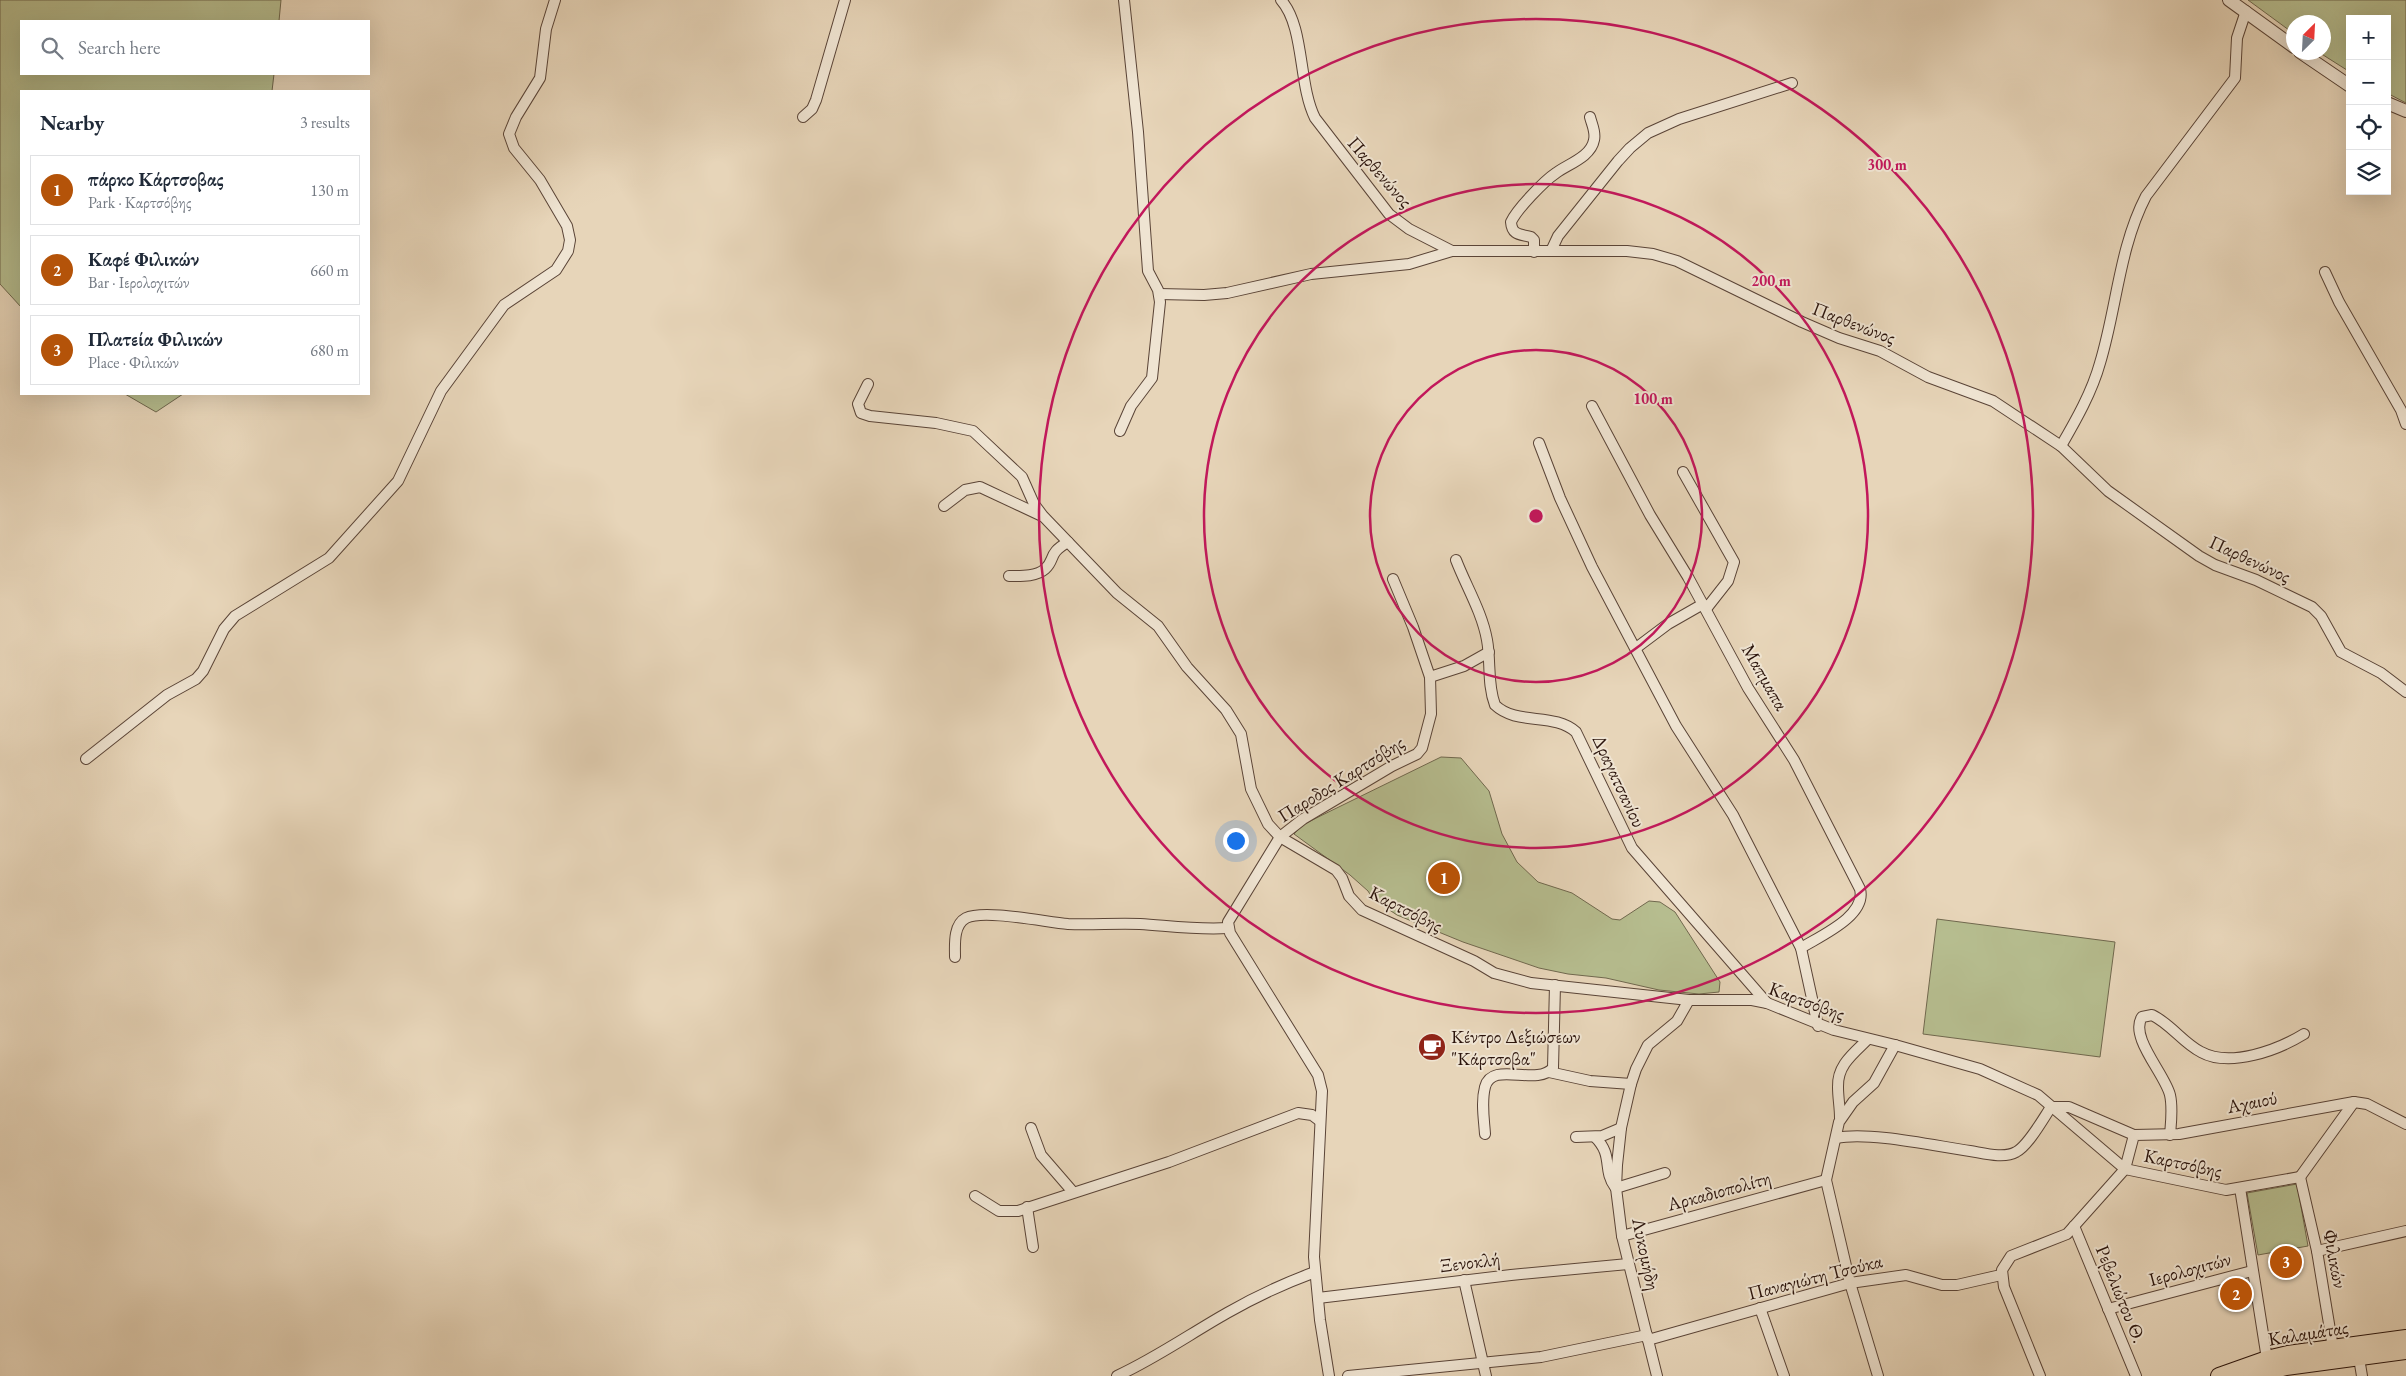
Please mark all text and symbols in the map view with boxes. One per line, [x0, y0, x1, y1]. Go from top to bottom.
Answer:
north arrow [2286, 15, 2331, 60]
map controls [2346, 15, 2391, 195]
button: + [2346, 15, 2391, 60]
search box [20, 20, 370, 75]
icon: search [38, 34, 66, 62]
text: Search here [78, 35, 160, 60]
button: − [2346, 60, 2391, 105]
button: locate [2346, 105, 2391, 150]
text: Nearby [40, 109, 104, 136]
text: 3 results [300, 112, 350, 133]
street label: Παρθενώνος [1342, 131, 1418, 213]
button: layers [2346, 150, 2391, 195]
text: 300 m [1867, 155, 1907, 174]
text: πάρκο Κάρτσοβας [88, 167, 223, 192]
text: 1 [53, 180, 61, 201]
text: 130 m [310, 180, 349, 201]
text: Park · Καρτσόβης [88, 192, 191, 213]
text: Καφέ Φιλικών [88, 247, 199, 272]
text: 2 [53, 260, 61, 281]
text: 660 m [310, 260, 349, 281]
text: 200 m [1751, 271, 1791, 290]
text: Bar · Ιερολοχιτών [88, 272, 189, 293]
street label: Παρθενώνος [1809, 296, 1899, 350]
text: Πλατεία Φιλικών [88, 327, 223, 352]
text: 3 [53, 340, 61, 361]
text: 680 m [310, 340, 349, 361]
text: Place · Φιλικών [88, 352, 179, 373]
text: 100 m [1633, 389, 1673, 408]
centre of rings [1527, 507, 1545, 525]
street label: Παρθενώνος [2205, 529, 2295, 589]
street label: Μαπμαπα [1736, 639, 1794, 715]
street label: Παροδος Καρτσόβης [1273, 730, 1409, 828]
street label: Δραγατσανίου [1587, 730, 1651, 832]
your location [1223, 828, 1249, 854]
pin: 1 [1428, 859, 1460, 897]
street label: Καρτσόβης [1365, 880, 1447, 938]
street label: Καρτσόβης [1766, 976, 1848, 1026]
place label: Κέντρο Δεξιώσεων "Κάρτσοβα" [1451, 1024, 1581, 1071]
cafe icon: Κέντρο Δεξιώσεων "Κάρτσοβα" [1417, 1032, 1447, 1062]
street label: Αχαιού [2224, 1085, 2279, 1119]
street label: Καρτσόβης [2142, 1143, 2224, 1183]
street label: Αρκαδιοπολίτη [1663, 1165, 1774, 1217]
street label: Λυκομήδη [1626, 1214, 1666, 1293]
street label: Φιλικών [2317, 1227, 2353, 1291]
street label: Ρεβελιώτου Θ. [2090, 1241, 2152, 1347]
pin: 3 [2270, 1243, 2302, 1281]
street label: Ξενοκλή [1439, 1246, 1501, 1278]
street label: Ιερολοχιτών [2146, 1246, 2234, 1292]
street label: Παναγιώτη Τσούκα [1745, 1248, 1885, 1306]
pin: 2 [2220, 1275, 2252, 1313]
street label: Καλαμάτας [2266, 1314, 2350, 1352]

